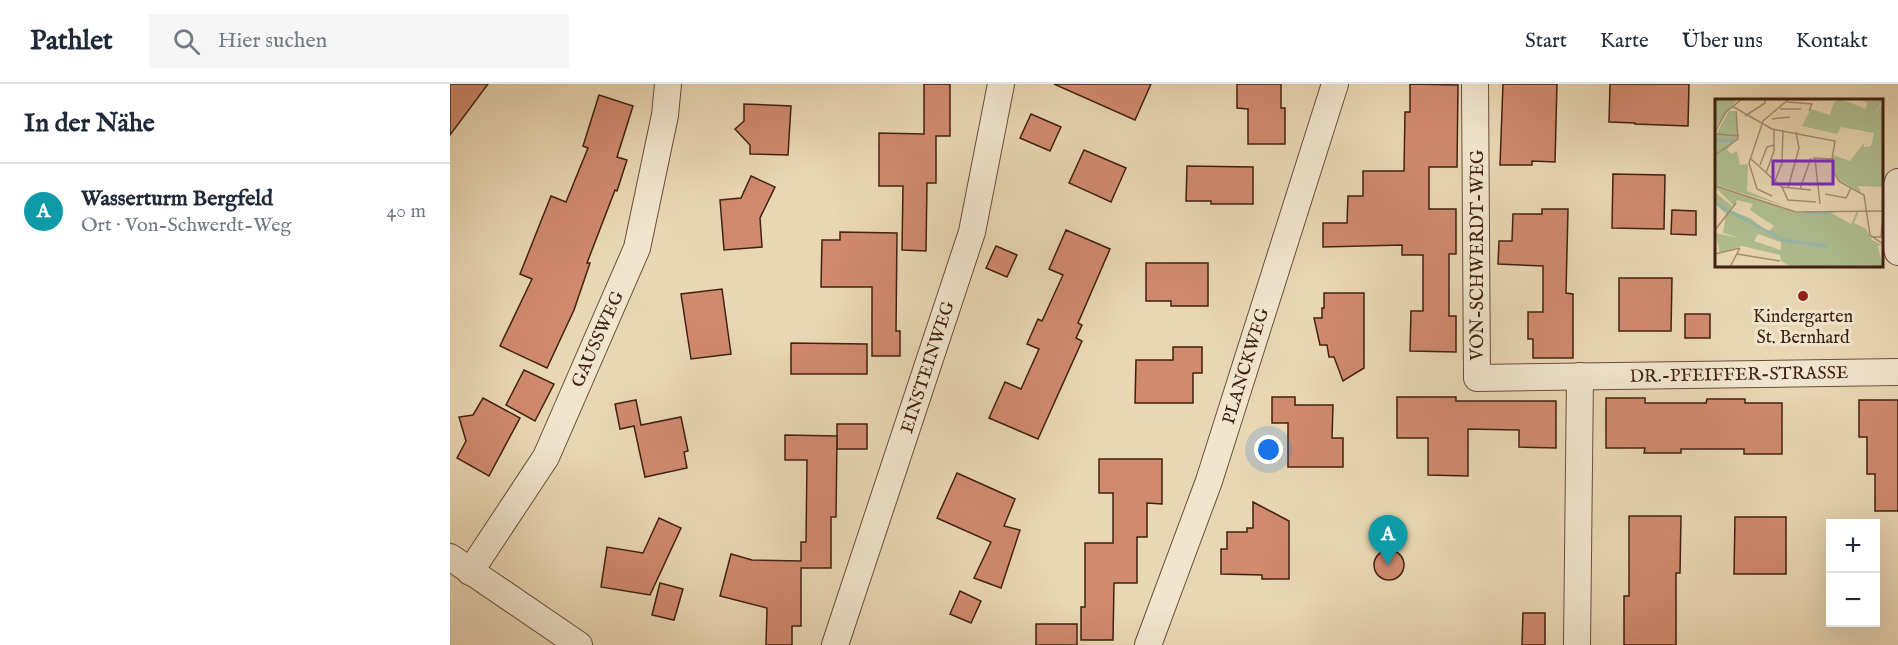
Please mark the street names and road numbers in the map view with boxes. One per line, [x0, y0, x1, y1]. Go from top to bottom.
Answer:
street label: VON-SCHWERDT-WEG [1467, 149, 1490, 361]
street label: GAUSSWEG [567, 287, 630, 391]
street label: EINSTEINWEG [896, 298, 961, 436]
street label: PLANCKWEG [1218, 305, 1275, 427]
street label: DR.-PFEIFFER-STRASSE [1630, 362, 1849, 389]

